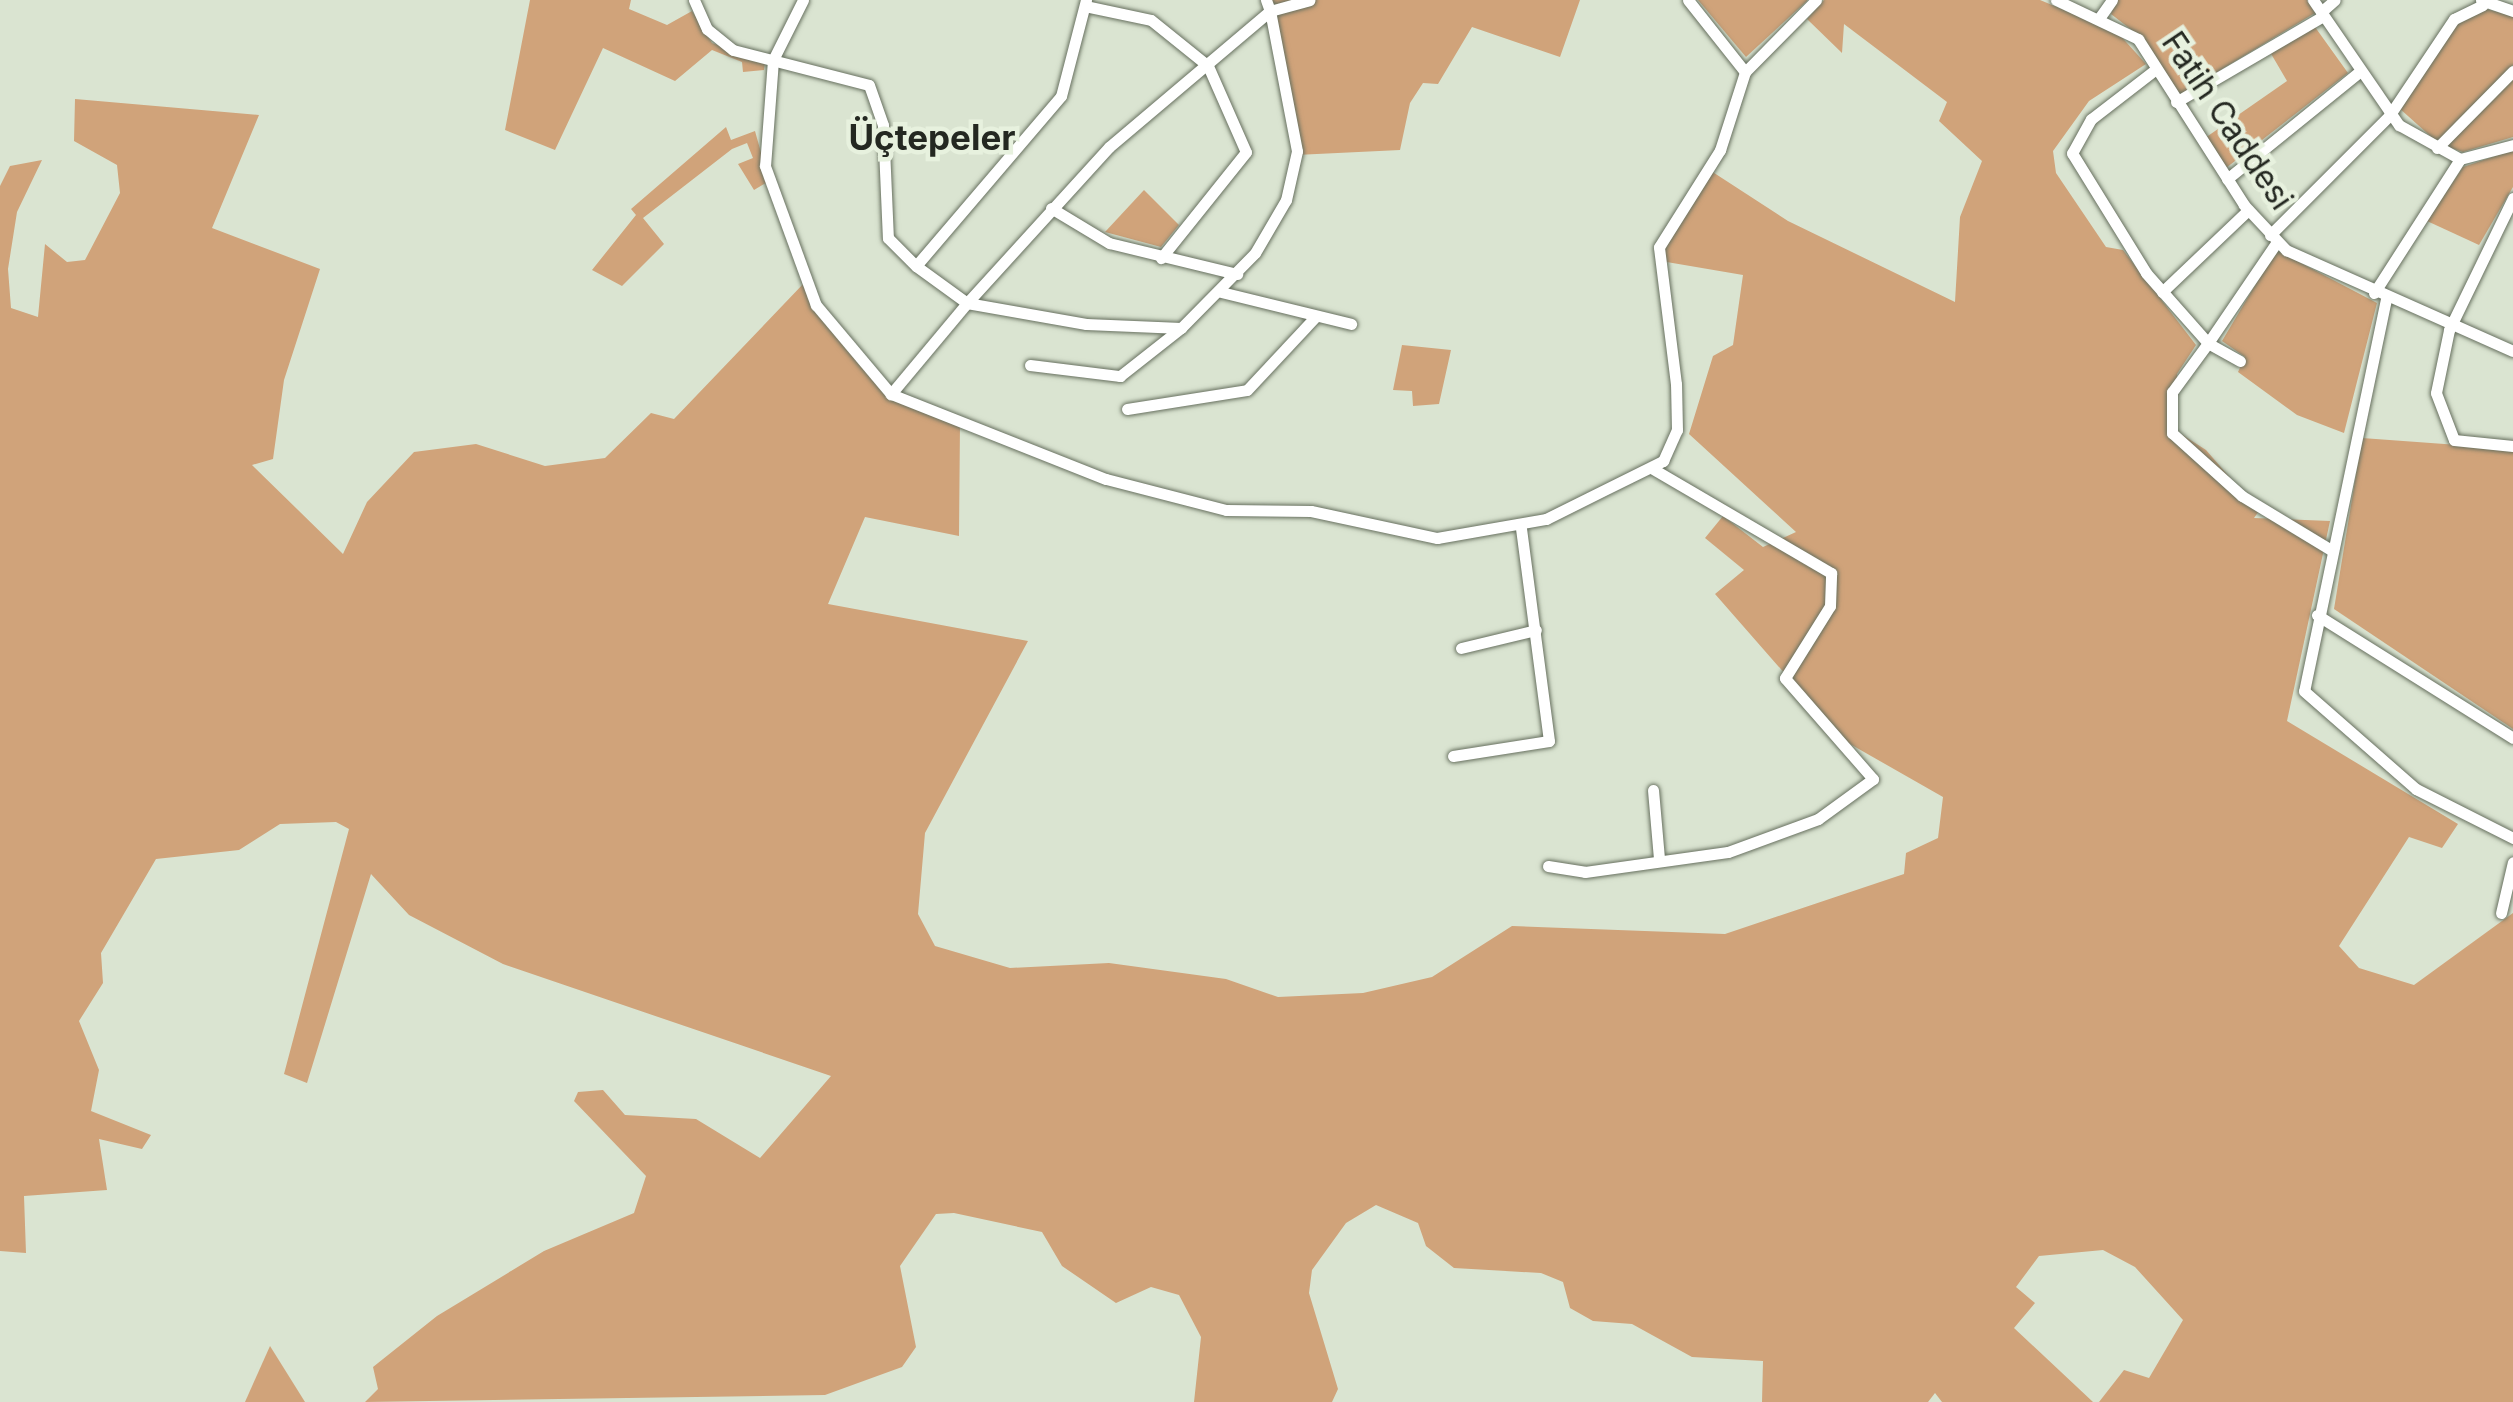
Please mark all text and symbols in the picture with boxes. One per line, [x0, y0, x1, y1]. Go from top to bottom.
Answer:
street label: Fatih Caddesi [2153, 25, 2301, 217]
district label: Üçtepeler [848, 116, 1016, 158]

